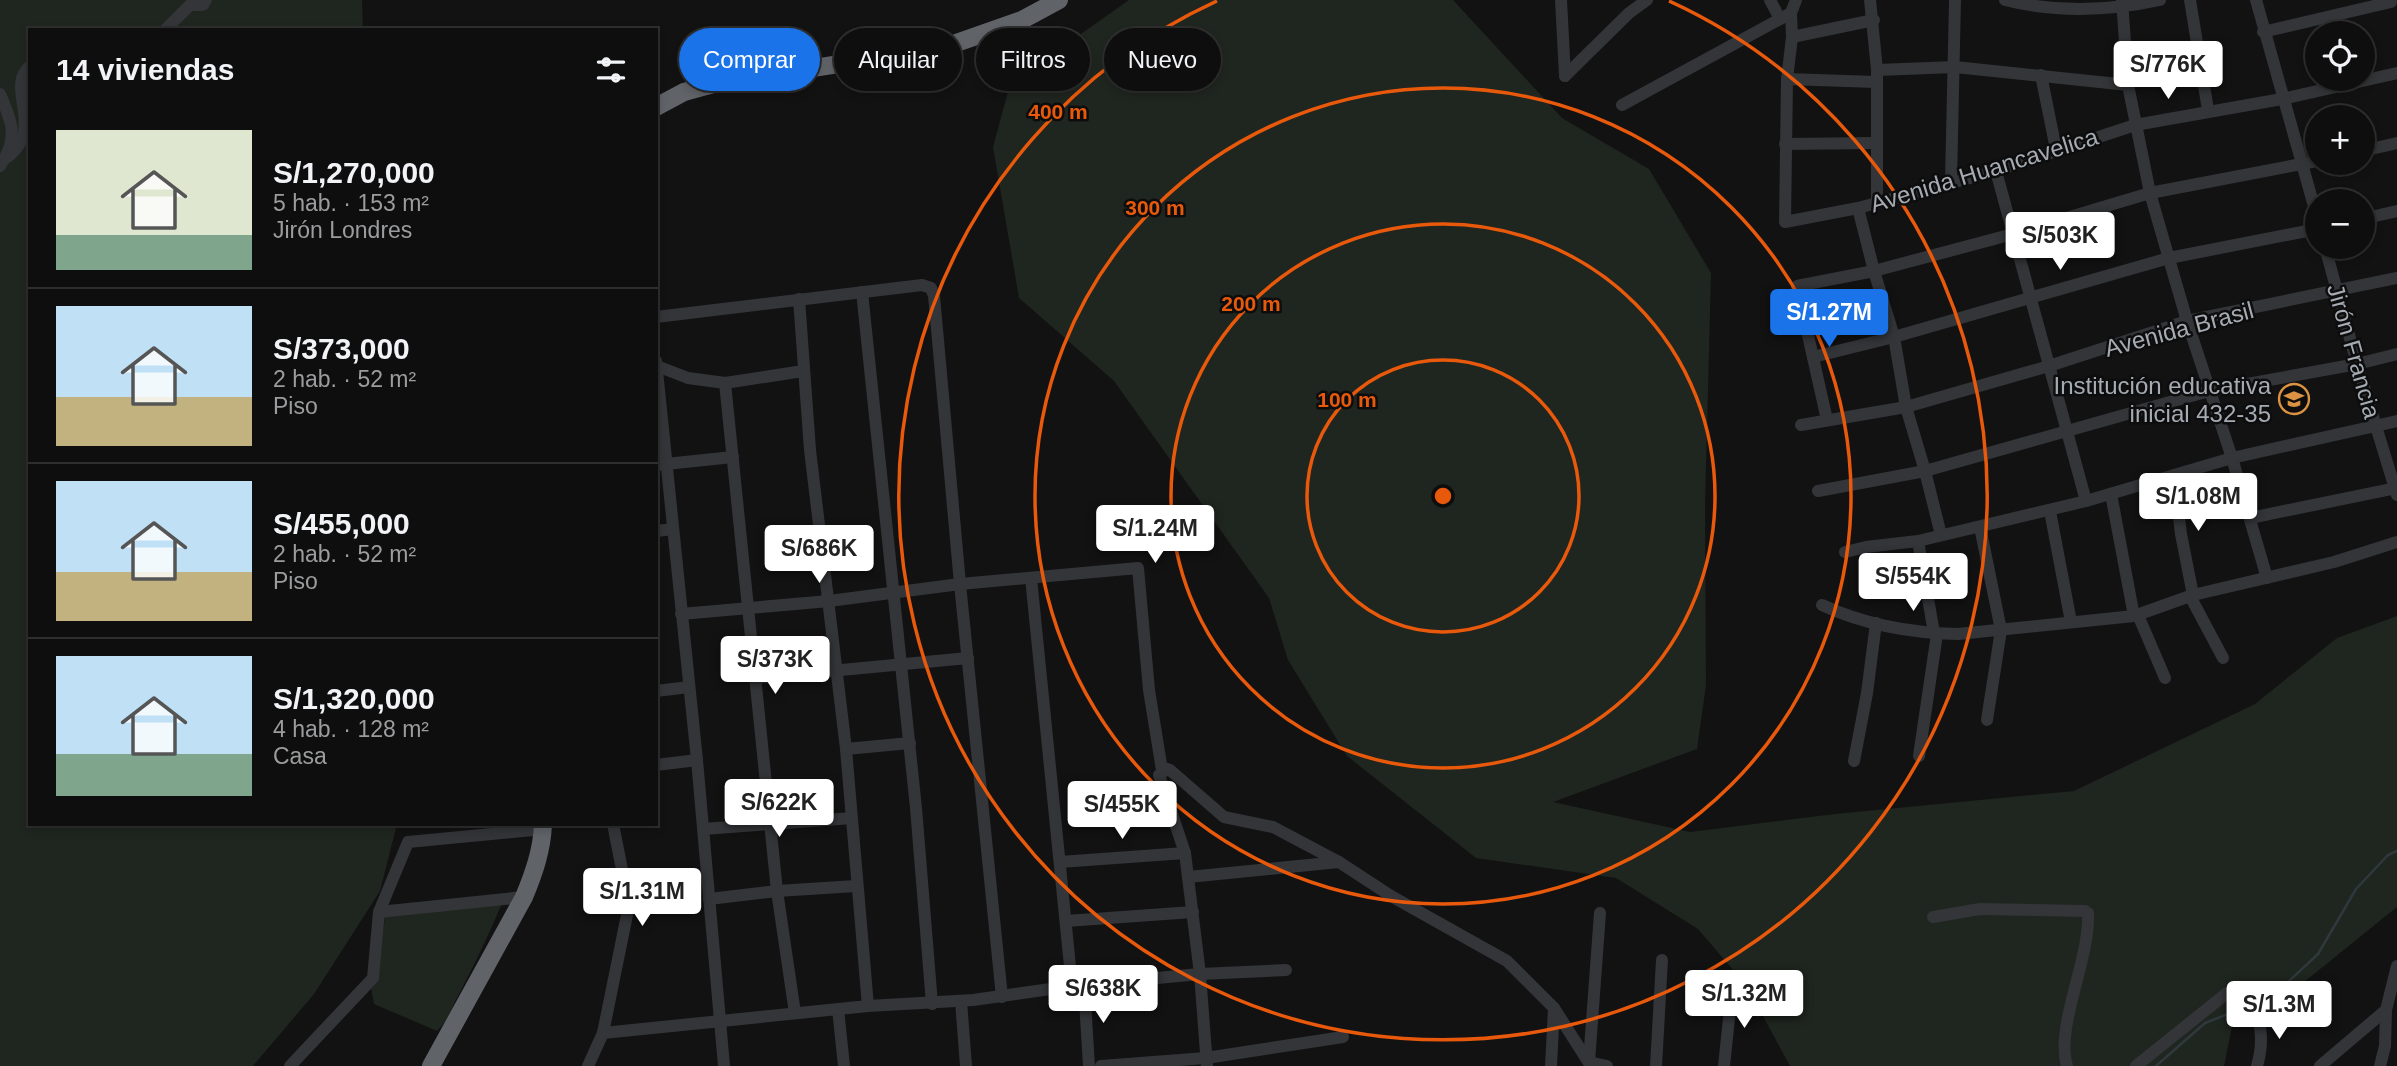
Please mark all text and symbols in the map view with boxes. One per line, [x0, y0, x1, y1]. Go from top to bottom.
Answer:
map controls [2305, 21, 2375, 259]
button: locate [2305, 21, 2375, 91]
chip: Comprar [679, 28, 820, 91]
chip: Alquilar [834, 28, 962, 91]
chip: Filtros [976, 28, 1090, 91]
chip: Nuevo [1104, 28, 1221, 91]
pin: S/776K [2111, 42, 2225, 101]
icon: filters [592, 51, 630, 89]
text: S/776K [2130, 51, 2206, 77]
text: 14 viviendas [56, 53, 234, 86]
text: 400 m [1028, 100, 1088, 123]
button: + [2305, 105, 2375, 175]
street label: Avenida Huancavelica [1867, 122, 2102, 218]
text: S/1,270,000 [273, 156, 435, 189]
icon: home [112, 158, 196, 242]
button: − [2305, 189, 2375, 259]
text: 5 hab. · 153 m² [273, 190, 429, 216]
text: 300 m [1125, 196, 1185, 219]
pin: S/503K [2003, 212, 2117, 272]
text: Jirón Londres [273, 217, 412, 243]
text: S/503K [2022, 222, 2098, 248]
street label: Jirón Francia [2322, 281, 2386, 422]
pin: S/1.27M [1764, 290, 1894, 349]
text: 200 m [1221, 292, 1281, 315]
street label: Avenida Brasil [2102, 296, 2256, 362]
text: S/1.27M [1786, 299, 1872, 325]
text: S/373,000 [273, 332, 410, 365]
icon: home [112, 334, 196, 418]
text: 2 hab. · 52 m² [273, 366, 416, 392]
place label: Institución educativa inicial 432-35 [2054, 372, 2272, 427]
school or university icon: Institución educativa inicial 432-35 [2277, 382, 2311, 416]
text: 100 m [1317, 388, 1377, 411]
text: Piso [273, 393, 318, 419]
pin: S/1.08M [2133, 474, 2263, 533]
text: S/1.08M [2155, 483, 2241, 509]
centre of rings [1431, 484, 1455, 508]
pin: S/1.24M [1090, 505, 1220, 565]
text: S/455,000 [273, 507, 410, 540]
icon: home [112, 509, 196, 593]
text: S/1.24M [1112, 515, 1198, 541]
pin: S/686K [762, 526, 876, 585]
text: S/686K [781, 535, 857, 561]
text: 2 hab. · 52 m² [273, 541, 416, 567]
pin: S/554K [1856, 554, 1970, 613]
text: S/554K [1875, 563, 1951, 589]
text: Piso [273, 568, 318, 594]
pin: S/373K [718, 636, 832, 696]
text: S/373K [737, 646, 813, 672]
text: S/1,320,000 [273, 682, 435, 715]
icon: home [112, 684, 196, 768]
text: 4 hab. · 128 m² [273, 716, 429, 742]
text: Casa [273, 743, 327, 769]
pin: S/622K [722, 780, 836, 839]
pin: S/455K [1065, 782, 1179, 841]
text: S/622K [741, 789, 817, 815]
text: S/455K [1084, 791, 1160, 817]
pin: S/1.31M [577, 869, 707, 928]
text: S/1.31M [599, 878, 685, 904]
pin: S/638K [1046, 965, 1160, 1025]
pin: S/1.32M [1679, 970, 1809, 1030]
text: S/638K [1065, 975, 1141, 1001]
text: S/1.32M [1701, 980, 1787, 1006]
pin: S/1.3M [2222, 982, 2336, 1041]
text: S/1.3M [2243, 991, 2315, 1017]

